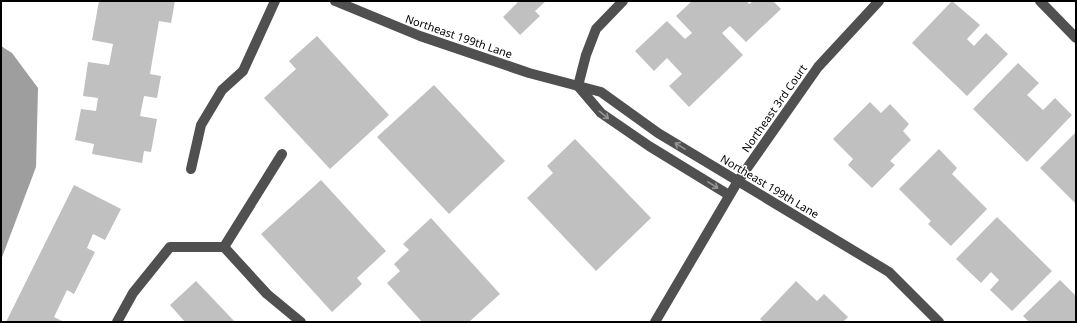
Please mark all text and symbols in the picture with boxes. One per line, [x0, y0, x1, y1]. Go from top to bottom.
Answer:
street label: Northeast 199th Lane [403, 11, 515, 61]
street label: Northeast 3rd Court [738, 61, 810, 155]
one-way arrow [599, 110, 610, 119]
one-way arrow [674, 142, 686, 150]
street label: Northeast 199th Lane [718, 151, 822, 221]
one-way arrow [707, 182, 719, 190]

